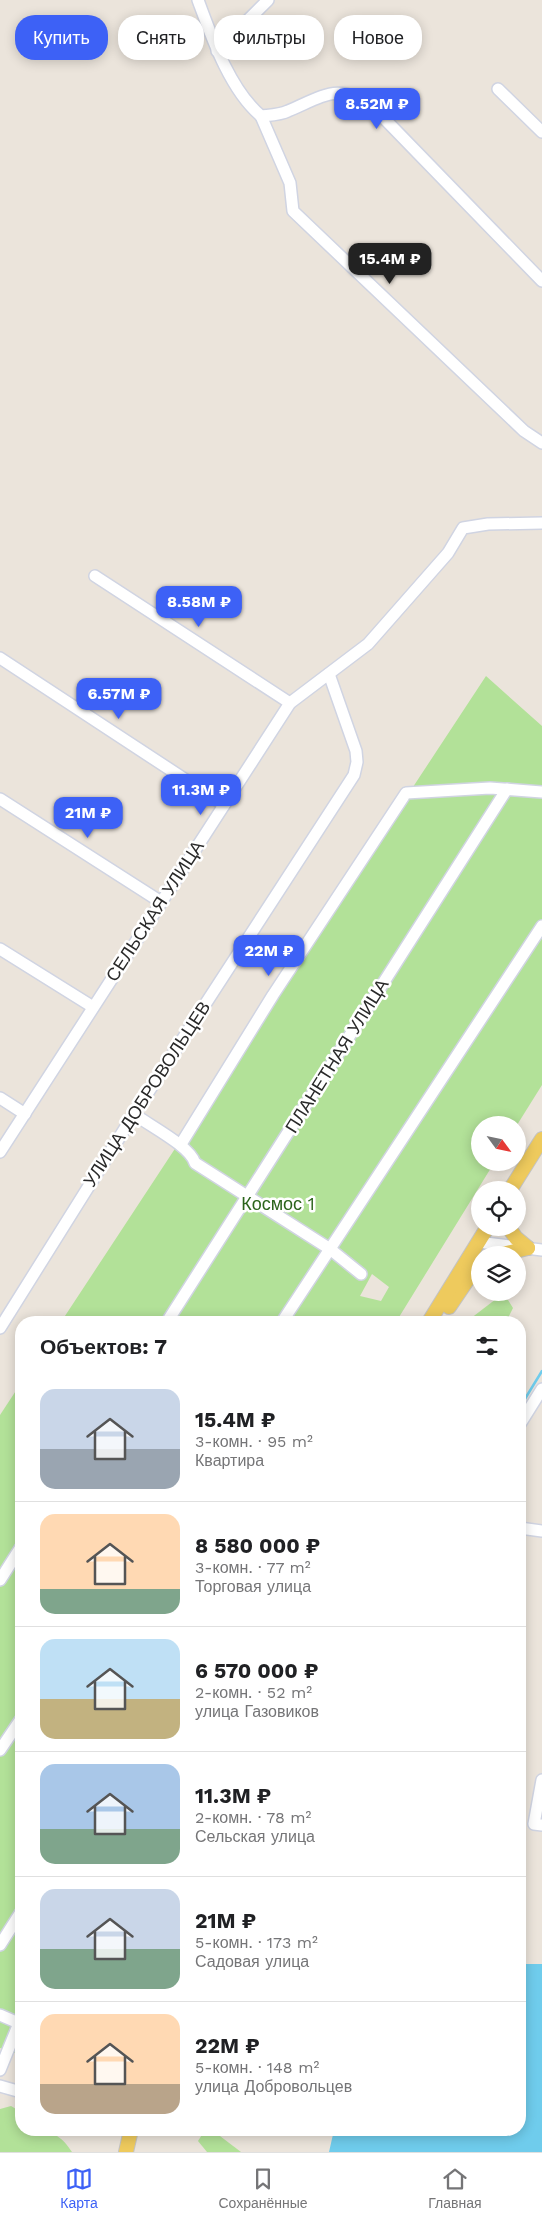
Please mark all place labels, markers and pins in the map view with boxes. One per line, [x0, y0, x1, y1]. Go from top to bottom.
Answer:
pin: 8.52M ₽ [331, 88, 423, 130]
pin: 15.4M ₽ [344, 242, 436, 285]
pin: 8.58M ₽ [153, 586, 245, 628]
pin: 6.57M ₽ [73, 678, 165, 720]
pin: 11.3M ₽ [155, 774, 247, 816]
pin: 21M ₽ [53, 796, 123, 839]
pin: 22M ₽ [234, 934, 304, 977]

